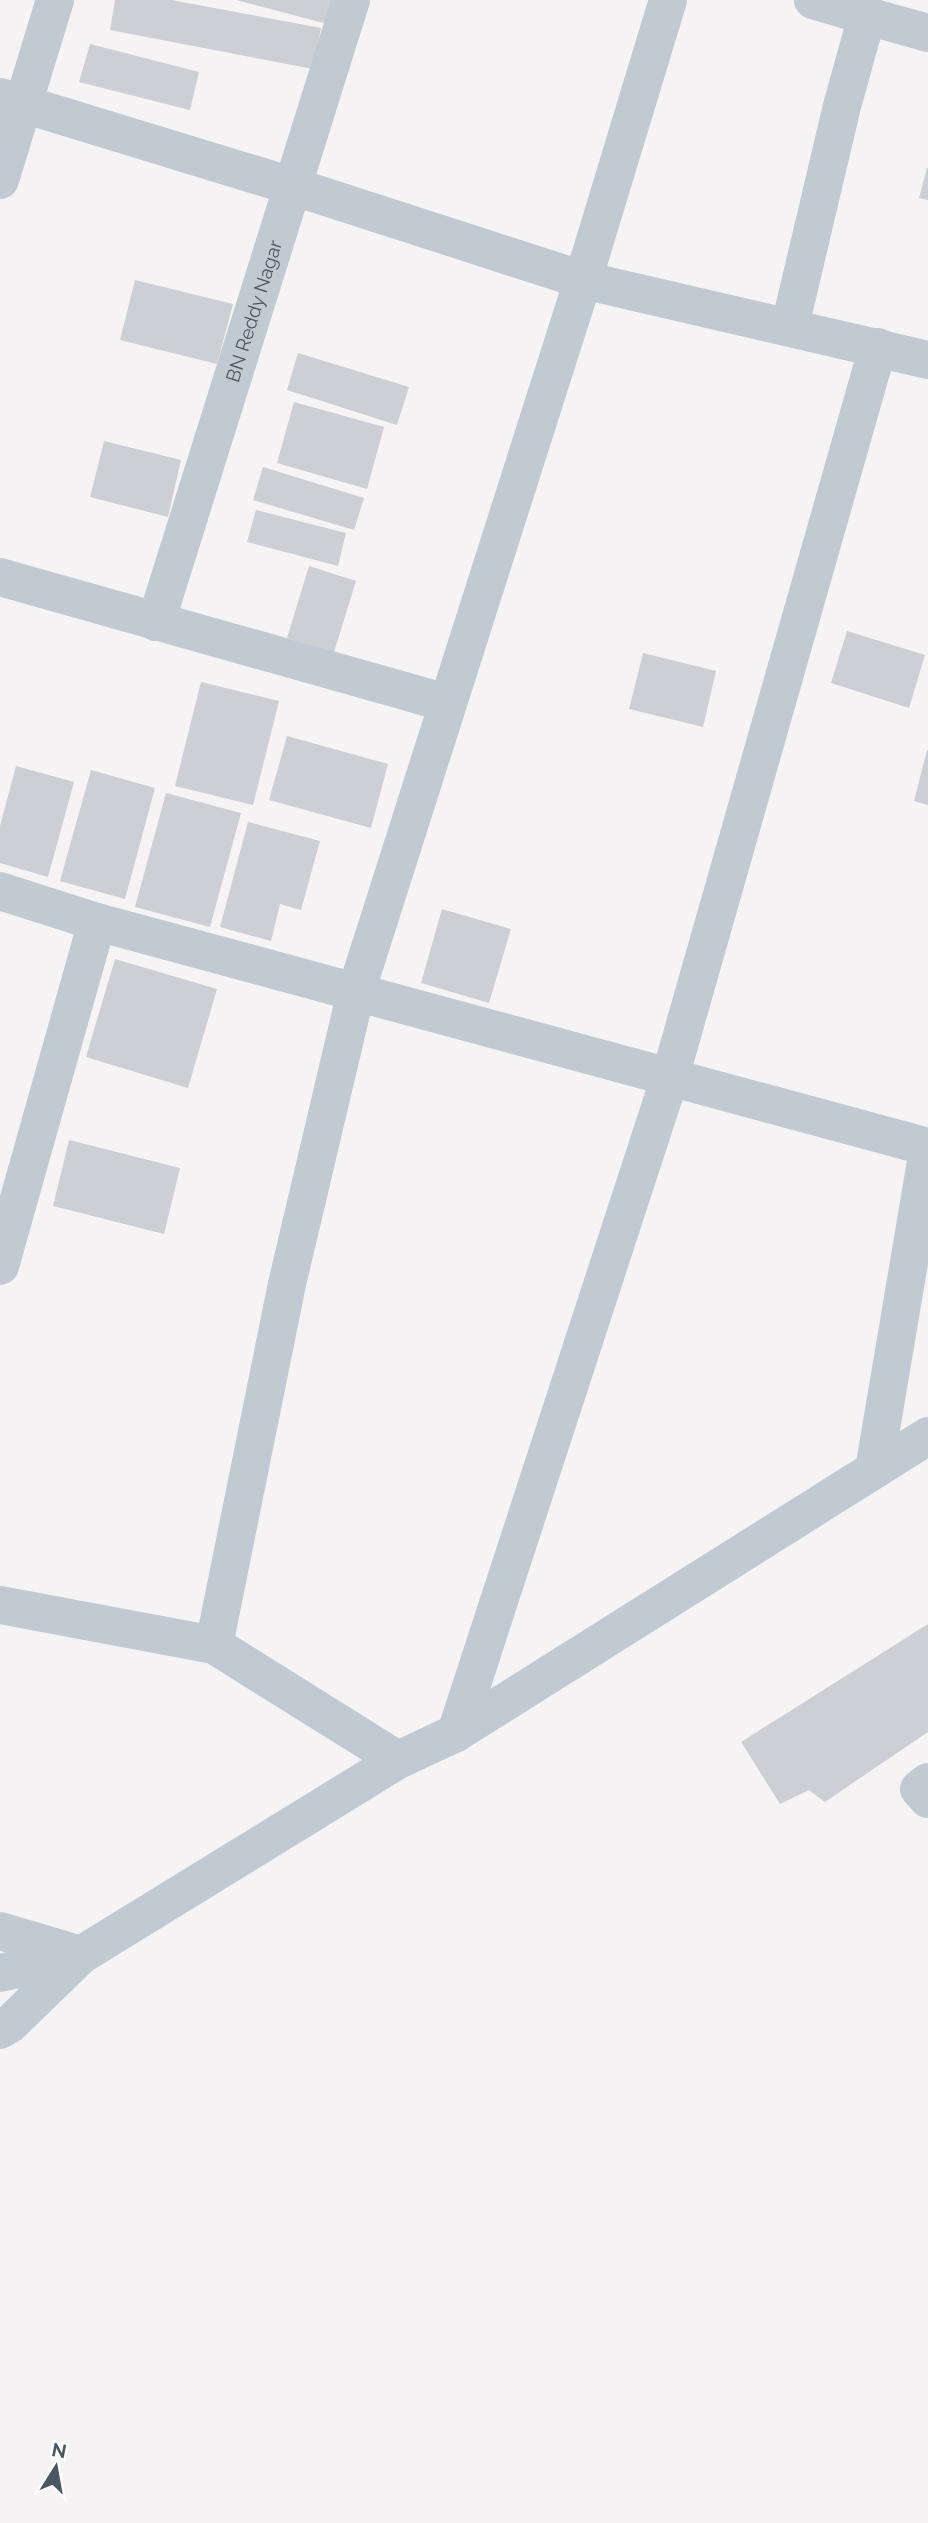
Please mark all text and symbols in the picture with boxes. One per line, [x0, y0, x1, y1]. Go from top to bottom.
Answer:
street label: BN Reddy Nagar [221, 237, 286, 385]
north arrow [21, 2432, 91, 2502]
text: N [50, 2438, 68, 2462]

